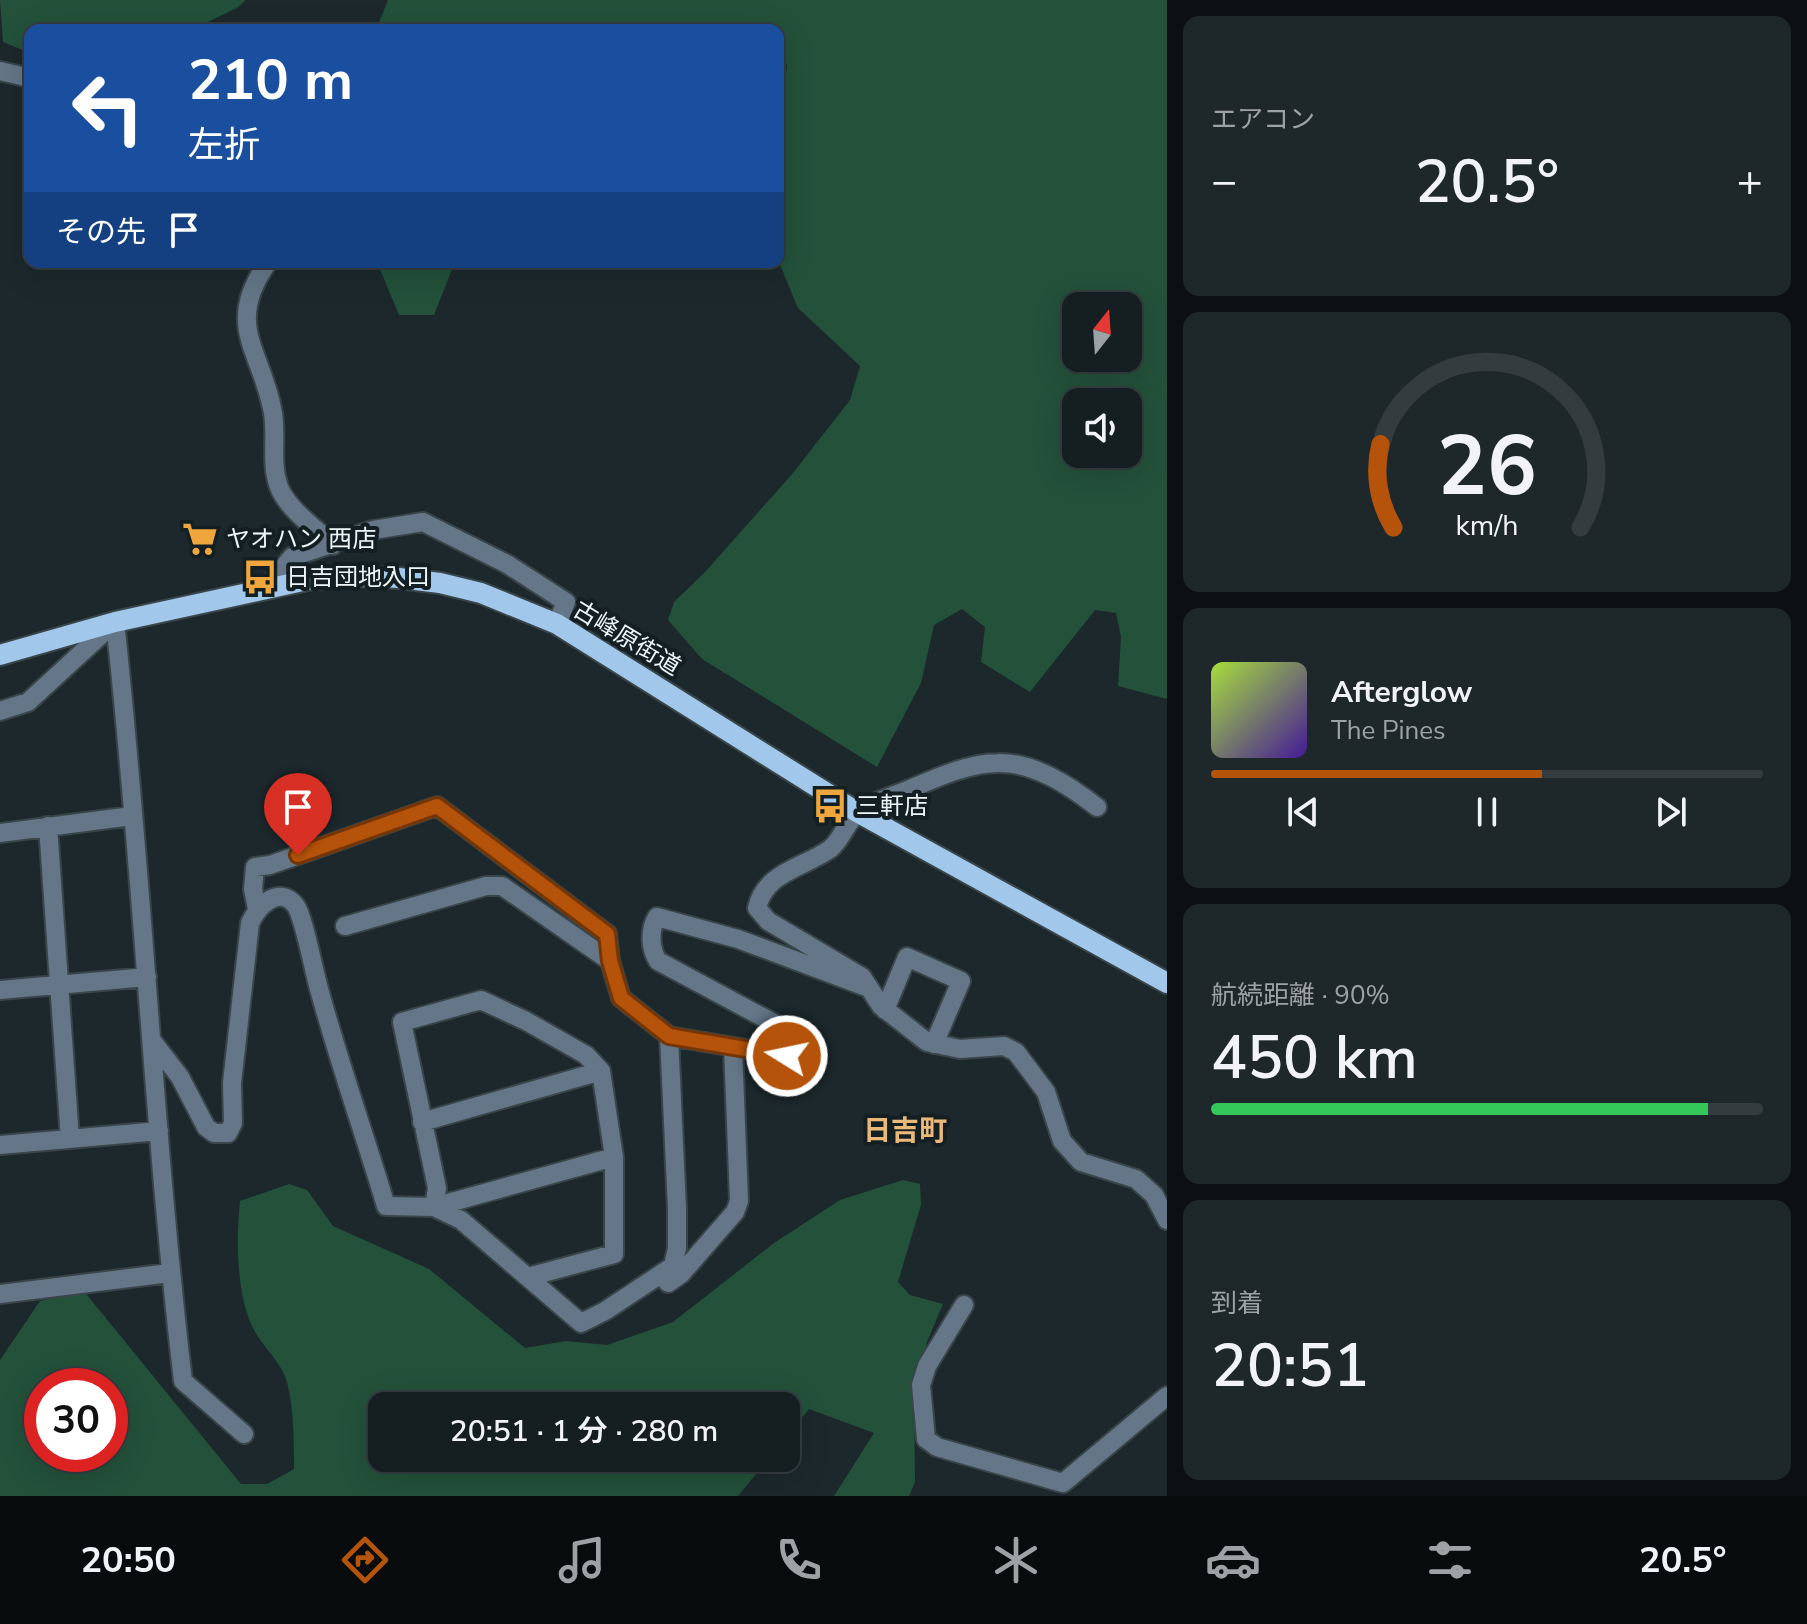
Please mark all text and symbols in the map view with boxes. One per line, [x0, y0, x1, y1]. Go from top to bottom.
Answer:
text: 210 m [188, 42, 353, 119]
icon: left [56, 56, 160, 160]
text: エアコン [1211, 102, 1315, 137]
text: 左折 [188, 121, 260, 170]
text: 20.5° [1415, 141, 1559, 223]
text: − [1211, 152, 1237, 212]
text: + [1737, 152, 1763, 212]
icon: arrive [162, 208, 206, 252]
text: その先 [56, 212, 146, 253]
north arrow [1062, 292, 1142, 372]
map controls [1062, 292, 1142, 468]
button: sound [1062, 388, 1142, 468]
text: 26 [1437, 410, 1537, 523]
text: km/h [1456, 506, 1518, 545]
supermarket icon: ヤオハン 西店 [181, 520, 219, 558]
place label: ヤオハン 西店 [226, 523, 376, 555]
bus stop icon: 日吉団地入口 [241, 558, 279, 596]
place label: 日吉団地入口 [286, 561, 430, 593]
street label: 古峰原街道 [567, 593, 687, 683]
text: Afterglow [1331, 672, 1472, 713]
text: The Pines [1331, 713, 1446, 748]
pin [264, 773, 332, 855]
icon: arrive [276, 785, 320, 829]
bus stop icon: 三軒店 [811, 787, 849, 825]
place label: 三軒店 [856, 790, 928, 822]
icon: previous [1281, 790, 1325, 834]
icon: pause [1465, 790, 1509, 834]
icon: next [1649, 790, 1693, 834]
text: 航続距離 · 90% [1211, 978, 1390, 1013]
position arrow [745, 1014, 829, 1098]
text: 450 km [1211, 1017, 1418, 1099]
district label: 日吉町 [863, 1112, 947, 1150]
text: 到着 [1211, 1286, 1263, 1321]
text: 20:51 [1211, 1325, 1369, 1407]
speed limit sign: 30 [24, 1368, 128, 1472]
text: 20:51 · 1 分 · 280 m [450, 1411, 718, 1452]
icon: directions [337, 1532, 393, 1588]
icon: music [554, 1532, 610, 1588]
icon: phone [771, 1532, 827, 1588]
icon: climate [988, 1532, 1044, 1588]
icon: car [1205, 1532, 1261, 1588]
icon: filters [1422, 1532, 1478, 1588]
text: 20:50 [81, 1536, 176, 1585]
text: 20.5° [1639, 1536, 1726, 1585]

